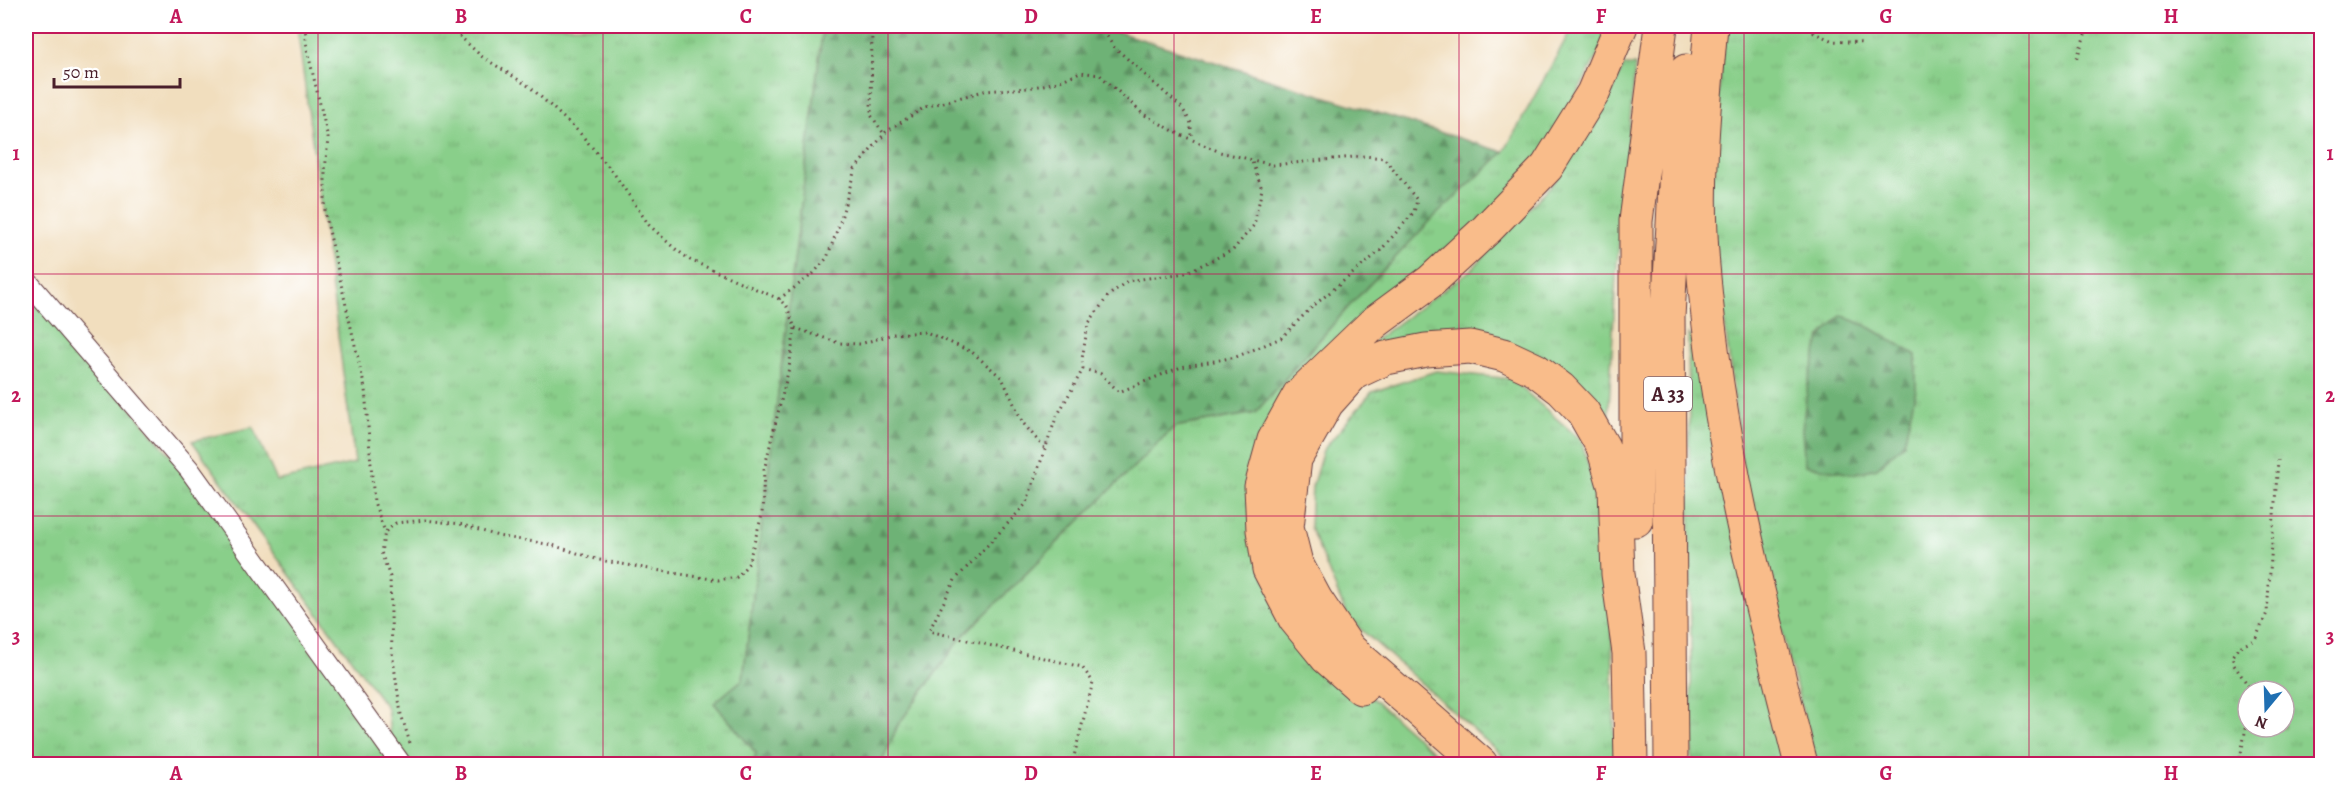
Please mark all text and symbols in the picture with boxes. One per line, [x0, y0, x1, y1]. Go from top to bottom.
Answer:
text: A [169, 3, 183, 30]
text: B [455, 3, 467, 30]
text: C [740, 3, 752, 30]
text: D [1024, 3, 1038, 30]
text: E [1310, 3, 1322, 30]
text: F [1596, 3, 1607, 30]
text: G [1879, 3, 1893, 30]
text: H [2164, 3, 2179, 30]
scale bar [54, 51, 180, 89]
text: 50 m [63, 60, 99, 84]
text: 1 [12, 140, 20, 167]
text: 1 [2326, 140, 2334, 167]
road number: A 33 [1644, 377, 1692, 411]
text: 2 [11, 382, 21, 409]
text: 2 [2325, 382, 2335, 409]
text: 3 [12, 623, 20, 650]
text: 3 [2326, 623, 2334, 650]
north arrow [2236, 679, 2296, 739]
text: N [2252, 710, 2271, 735]
text: A [169, 760, 183, 787]
text: B [455, 760, 467, 787]
text: C [740, 760, 752, 787]
text: D [1024, 760, 1038, 787]
text: E [1310, 760, 1322, 787]
text: F [1596, 760, 1607, 787]
text: G [1879, 760, 1893, 787]
text: H [2164, 760, 2179, 787]

